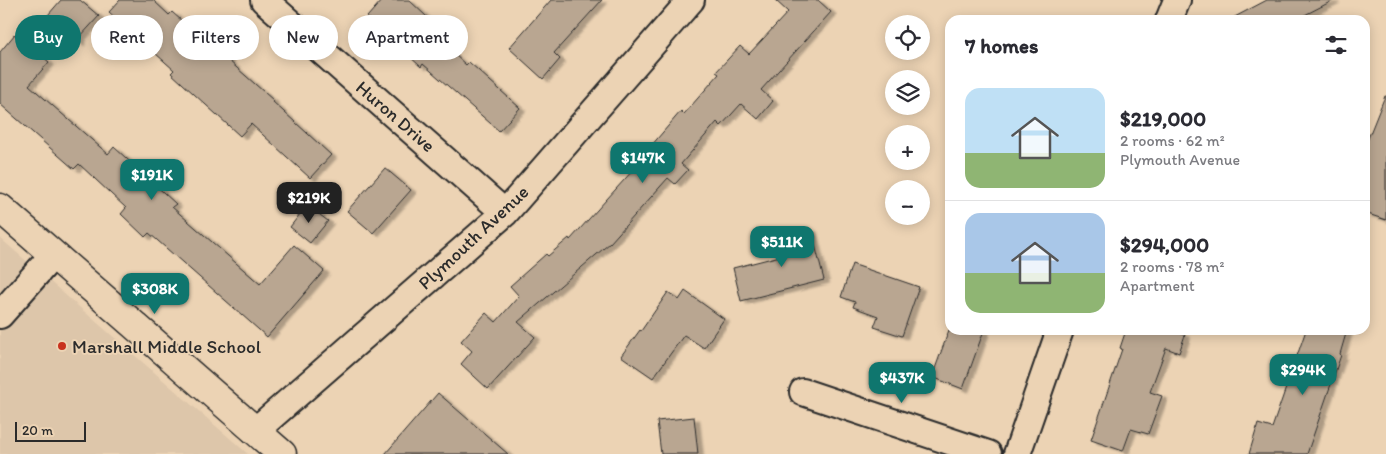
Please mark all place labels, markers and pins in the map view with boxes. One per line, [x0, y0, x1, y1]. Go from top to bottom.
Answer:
pin: $147K [608, 142, 678, 184]
pin: $191K [117, 158, 187, 201]
pin: $219K [274, 182, 344, 224]
pin: $511K [747, 226, 817, 268]
pin: $308K [120, 272, 190, 315]
place label: Marshall Middle School [72, 335, 262, 358]
marker: Marshall Middle School [56, 340, 68, 352]
pin: $294K [1268, 354, 1338, 396]
pin: $437K [867, 362, 937, 404]

